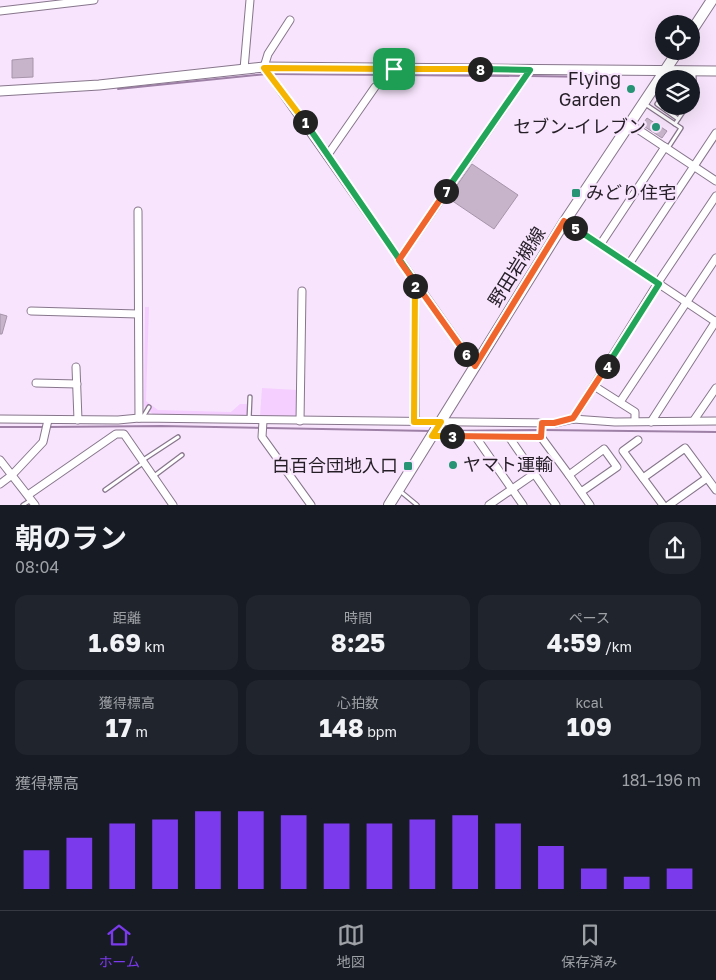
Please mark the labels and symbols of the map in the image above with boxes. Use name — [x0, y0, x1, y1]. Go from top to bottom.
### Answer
pin — [373, 48, 415, 90]
pin: 8 — [468, 56, 492, 82]
place label: Flying Garden — [559, 67, 621, 110]
marker: Flying Garden — [625, 83, 637, 95]
pin: 1 — [292, 110, 318, 134]
place label: セブン-イレブン — [513, 115, 646, 137]
marker: セブン-イレブン — [650, 121, 662, 133]
pin: 7 — [434, 178, 458, 204]
place label: みどり住宅 — [586, 181, 676, 203]
marker: みどり住宅 — [570, 187, 582, 199]
pin: 5 — [562, 216, 588, 240]
street label: 野田岩槻線 — [483, 222, 549, 310]
pin: 2 — [402, 274, 428, 298]
pin: 6 — [454, 342, 478, 366]
pin: 4 — [594, 354, 620, 378]
pin: 3 — [440, 424, 464, 448]
place label: ヤマト運輸 — [463, 453, 553, 475]
place label: 白百合団地入口 — [272, 454, 398, 476]
marker: ヤマト運輸 — [447, 459, 459, 471]
marker: 白百合団地入口 — [402, 460, 414, 472]

